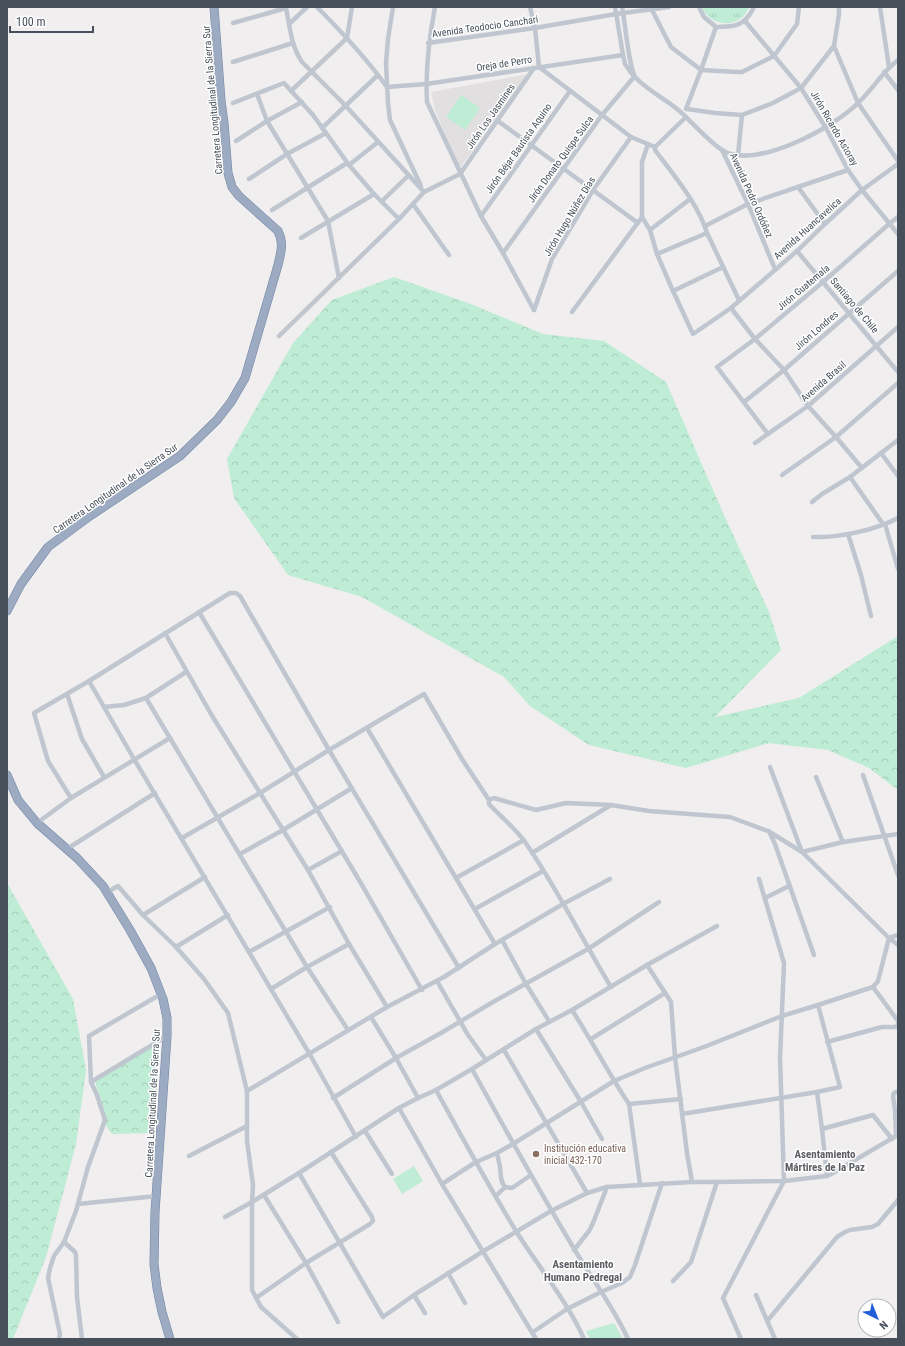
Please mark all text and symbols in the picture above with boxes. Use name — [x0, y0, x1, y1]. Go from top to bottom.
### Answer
scale bar — [10, 8, 93, 34]
street label: Avenida Teodocio Canchari — [431, 14, 539, 39]
text: 100 m — [16, 15, 46, 29]
street label: Carretera Longitudinal de la Sierra Sur — [201, 25, 224, 175]
street label: Oreja de Perro — [476, 54, 533, 73]
street label: Jirón Los Jasmines — [464, 81, 517, 151]
street label: Jirón Ricardo Astoray — [809, 89, 860, 168]
street label: Jirón Béjar Bautista Aquino — [483, 101, 554, 195]
street label: Jirón Donato Quispe Sulca — [525, 114, 596, 205]
street label: Avenida Pedro Ordóñez — [728, 151, 775, 239]
street label: Jirón Hugo Núñez Días — [541, 174, 598, 258]
street label: Avenida Huancavelica — [772, 195, 843, 261]
street label: Jirón Guatemala — [775, 262, 832, 312]
street label: Santiago de Chile — [828, 275, 881, 335]
street label: Jirón Londres — [792, 308, 841, 352]
street label: Avenida Brasil — [799, 359, 848, 404]
street label: Carretera Longitudinal de la Sierra Sur — [51, 441, 180, 536]
street label: Carretera Longitudinal de la Sierra Sur — [143, 1028, 162, 1178]
place label: Institución educativa inicial 432-170 — [544, 1143, 626, 1166]
district label: Asentamiento Mártires de la Paz — [785, 1148, 865, 1174]
marker: Institución educativa inicial 432-170 — [531, 1149, 541, 1159]
district label: Asentamiento Humano Pedregal — [544, 1258, 622, 1284]
north arrow — [857, 1298, 897, 1338]
text: N — [876, 1318, 890, 1332]

